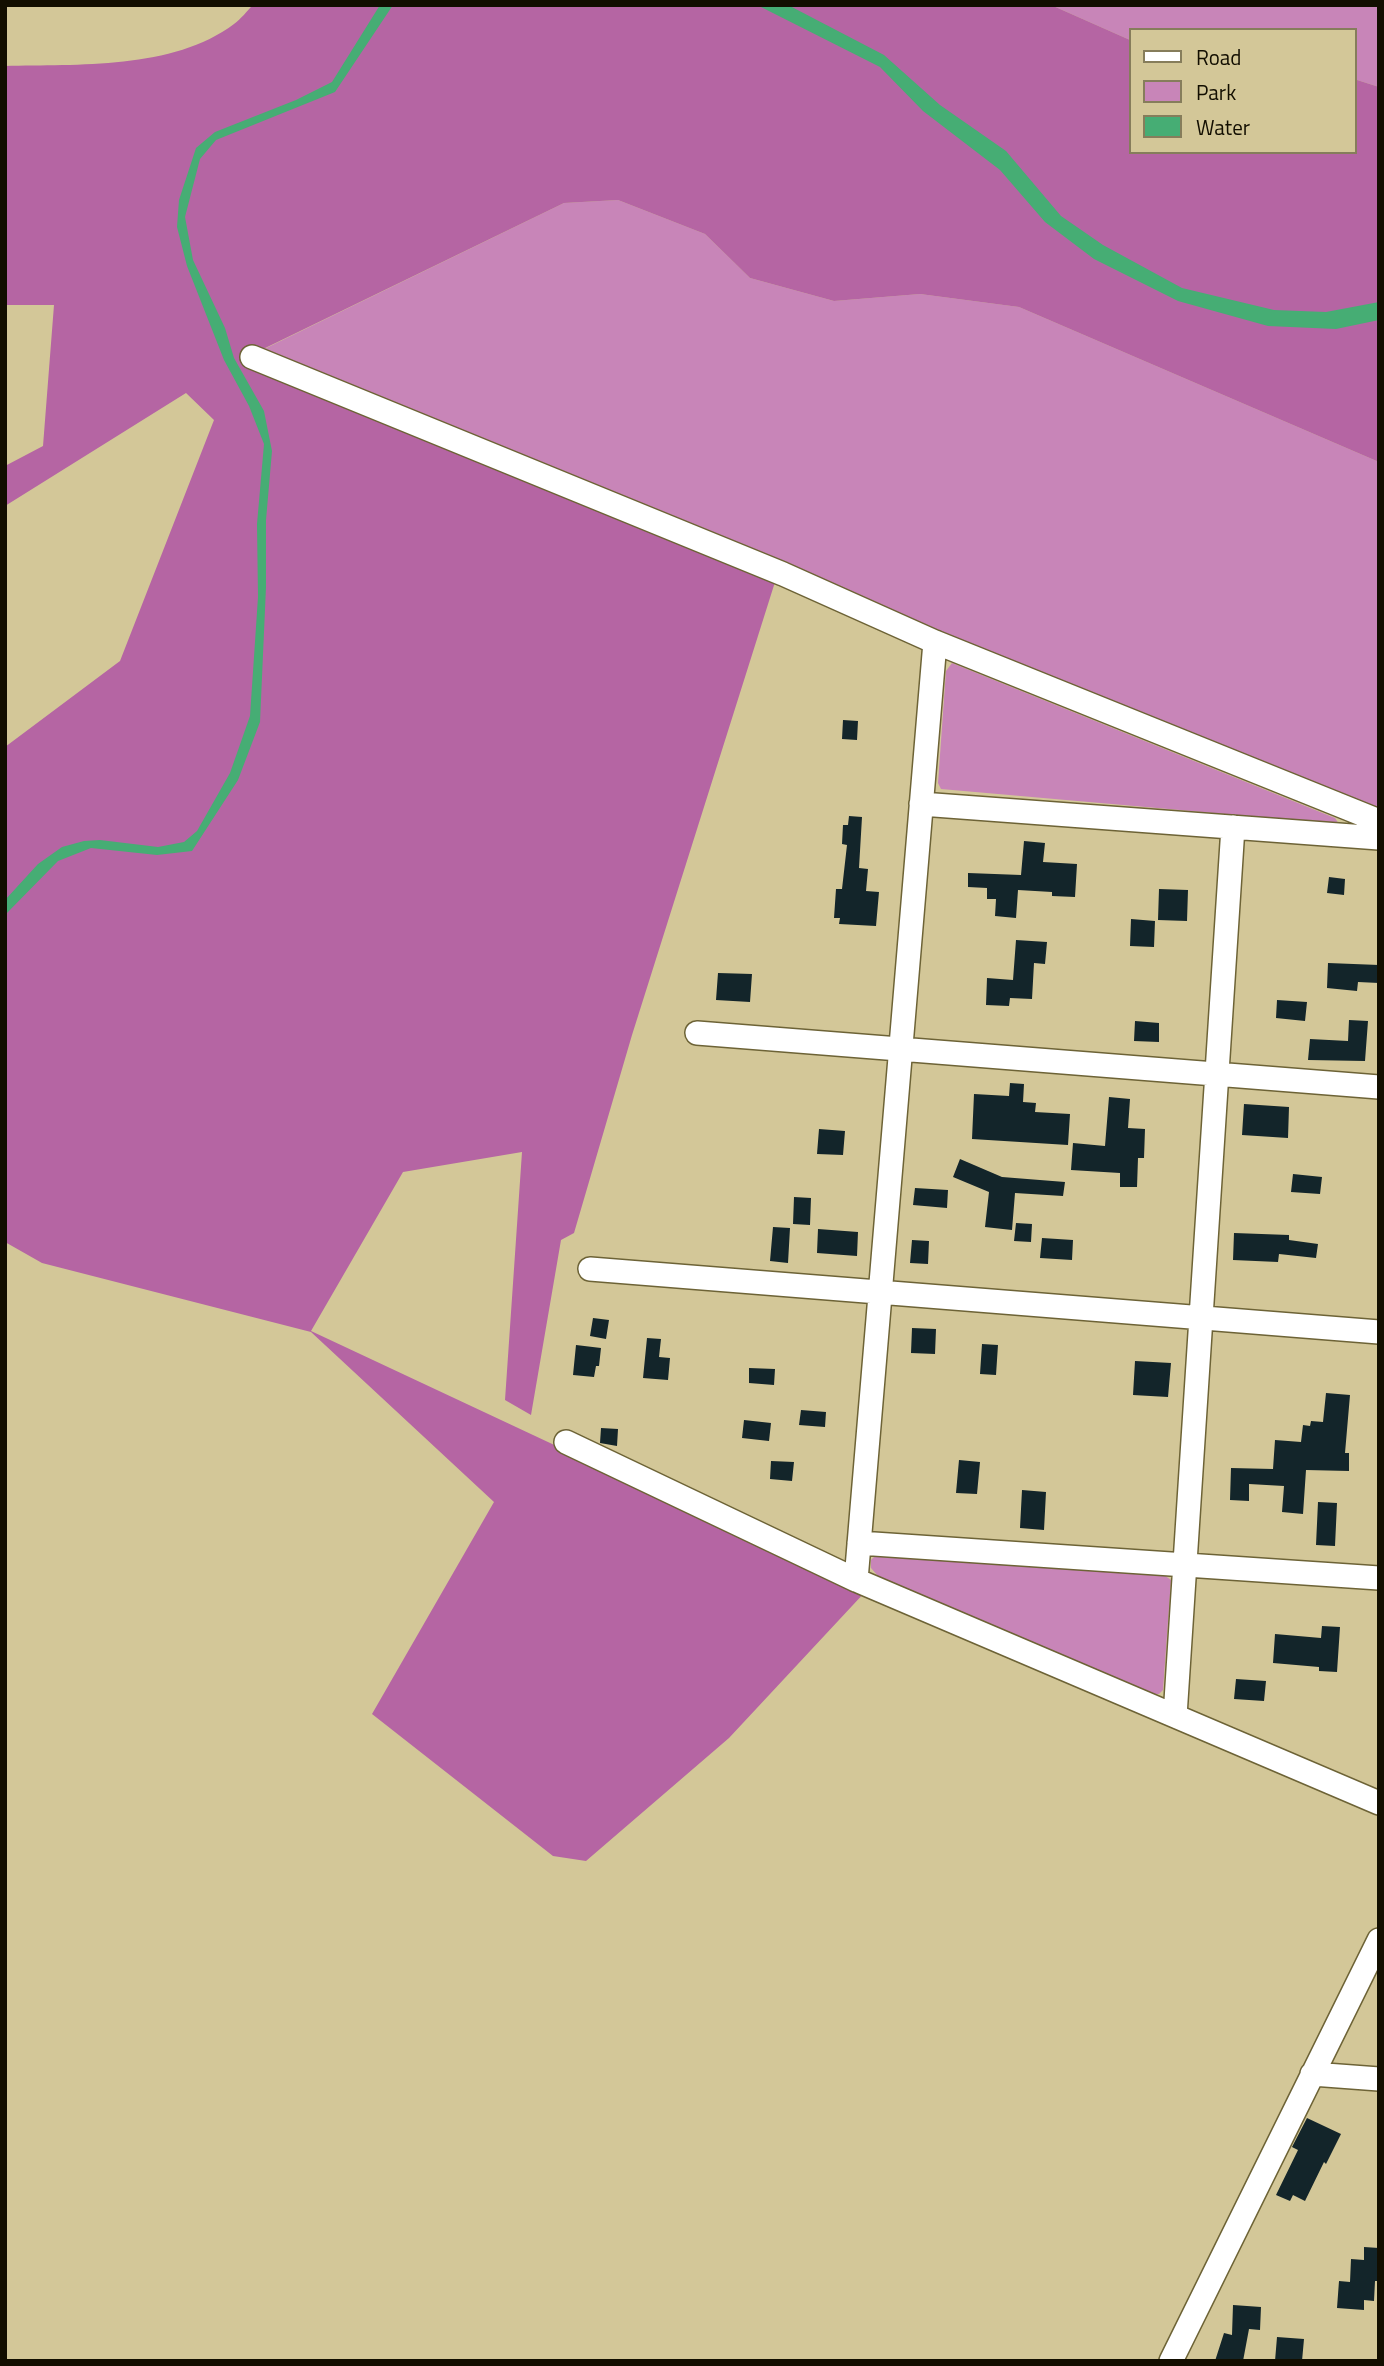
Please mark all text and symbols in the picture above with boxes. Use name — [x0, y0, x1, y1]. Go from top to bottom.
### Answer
legend — [1128, 28, 1356, 154]
text: Road — [1196, 41, 1241, 73]
text: Park — [1196, 76, 1236, 108]
text: Water — [1196, 111, 1250, 143]

